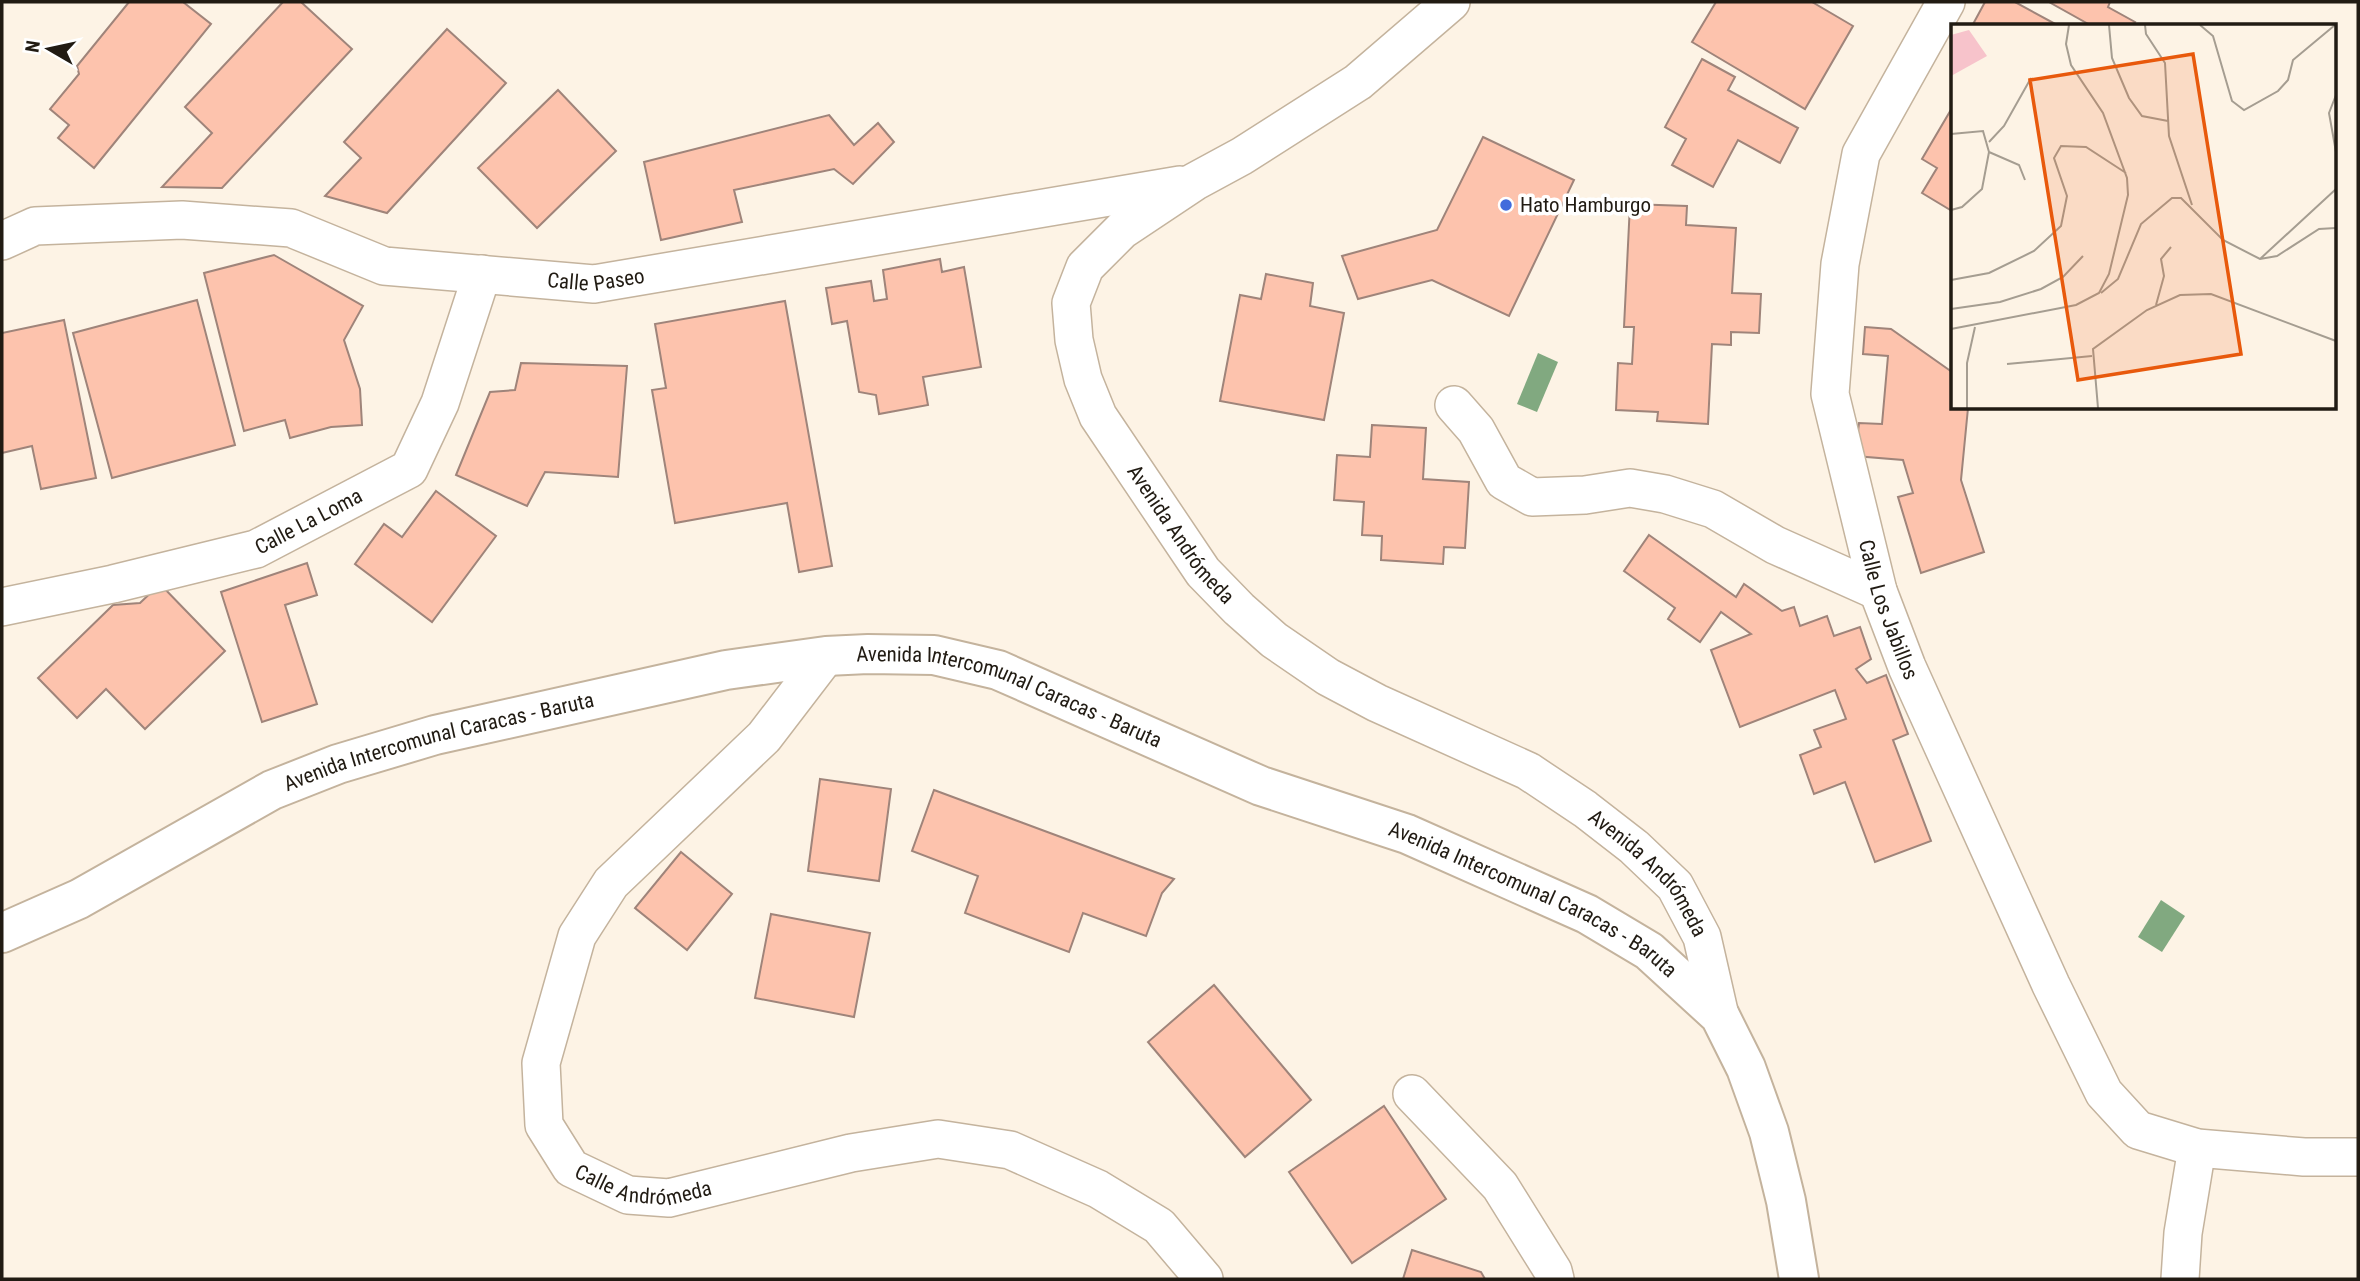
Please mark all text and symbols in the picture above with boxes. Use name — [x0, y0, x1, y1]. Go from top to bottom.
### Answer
north arrow — [14, 14, 84, 84]
inset map — [1951, 24, 2336, 410]
text: N — [20, 39, 45, 54]
place label: Hato Hamburgo — [1520, 193, 1651, 217]
marker: Hato Hamburgo — [1498, 197, 1514, 213]
street label: Calle Paseo — [546, 264, 646, 296]
street label: Avenida Andrómeda — [1122, 460, 1239, 609]
street label: Calle La Loma — [251, 484, 366, 559]
street label: Calle Los Jabillos — [1854, 537, 1923, 683]
street label: Avenida Intercomunal Caracas - Baruta — [856, 642, 1165, 753]
street label: Avenida Intercomunal Caracas - Baruta — [280, 688, 596, 796]
street label: Avenida Andrómeda — [1584, 804, 1712, 941]
street label: Avenida Intercomunal Caracas - Baruta — [1386, 817, 1682, 982]
street label: Calle Andrómeda — [571, 1160, 714, 1210]

